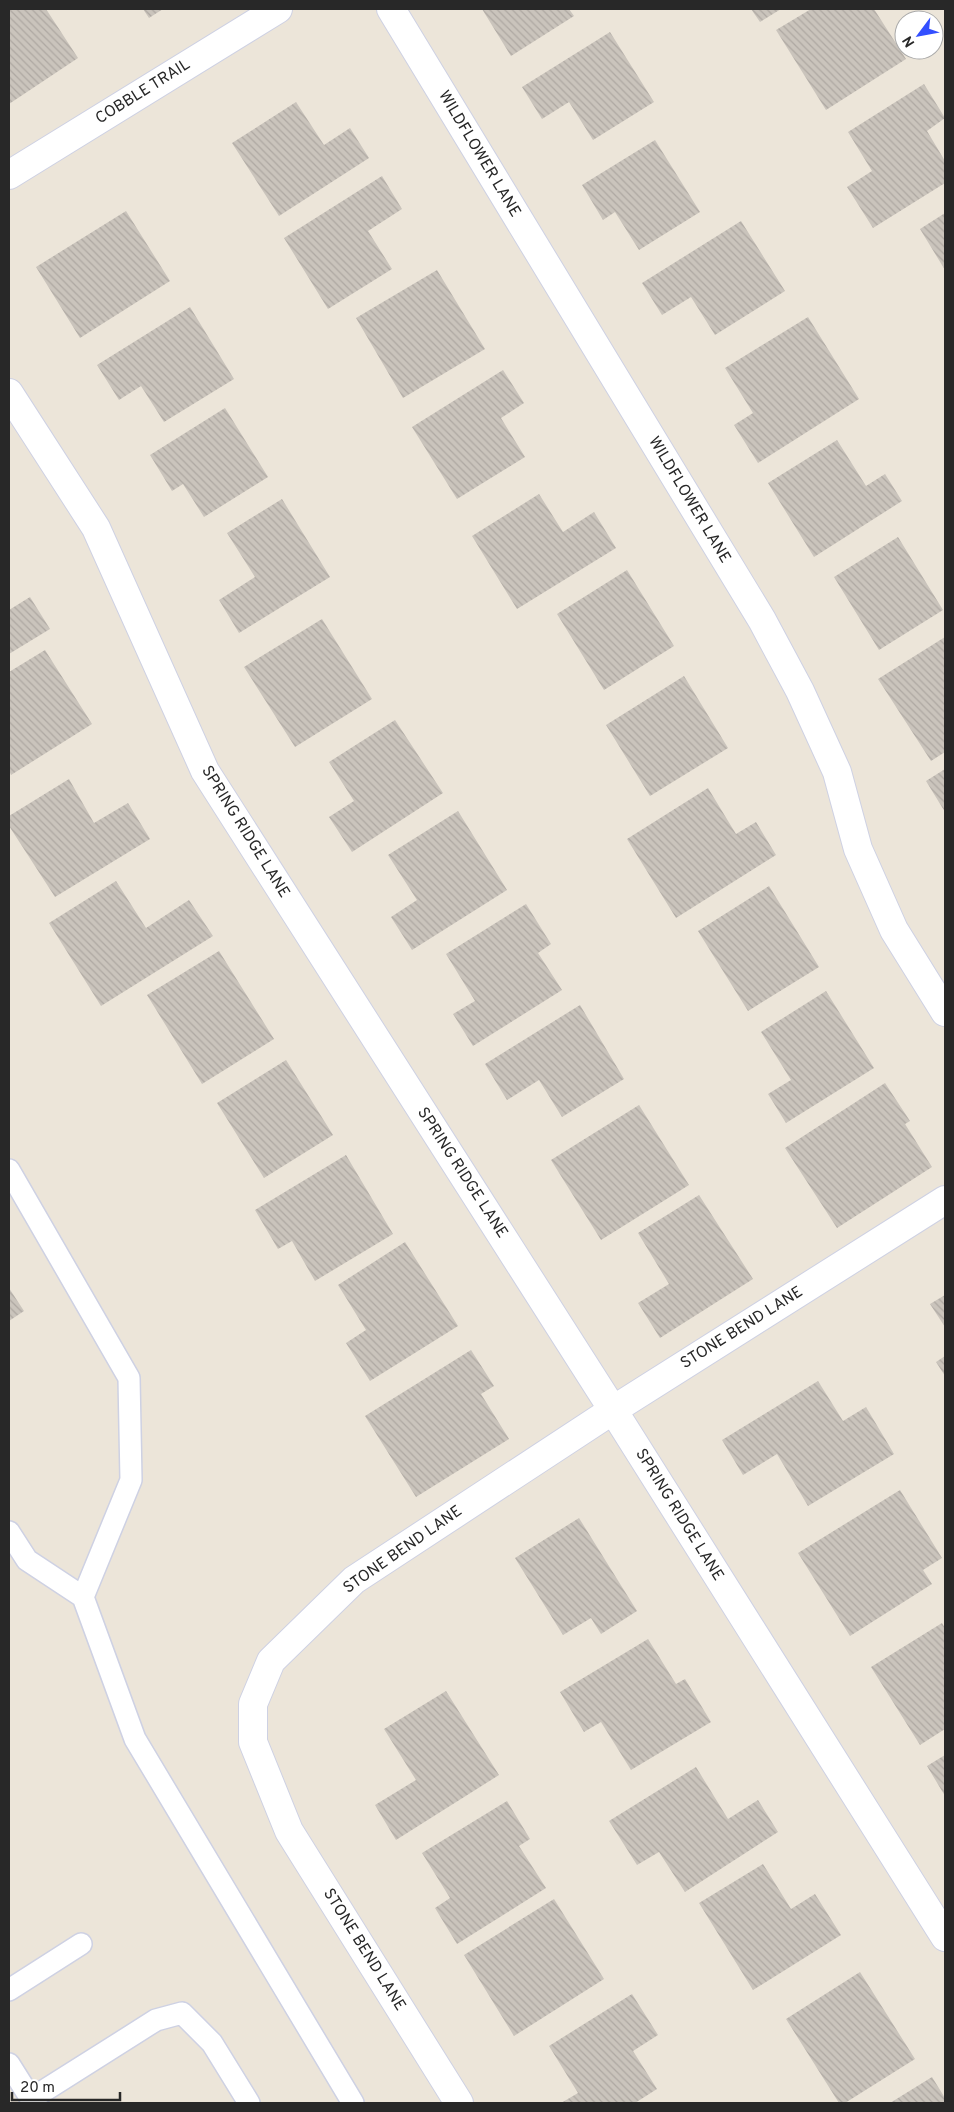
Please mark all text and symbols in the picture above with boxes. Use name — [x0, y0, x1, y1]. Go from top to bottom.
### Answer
north arrow — [894, 10, 944, 60]
text: N — [899, 32, 919, 50]
street label: COBBLE TRAIL — [92, 55, 194, 129]
street label: WILDFLOWER LANE — [433, 87, 525, 221]
street label: WILDFLOWER LANE — [643, 433, 735, 567]
street label: SPRING RIDGE LANE — [196, 762, 294, 902]
street label: SPRING RIDGE LANE — [412, 1104, 512, 1242]
street label: STONE BEND LANE — [677, 1282, 807, 1374]
street label: SPRING RIDGE LANE — [630, 1445, 728, 1585]
street label: STONE BEND LANE — [340, 1501, 466, 1599]
street label: STONE BEND LANE — [318, 1885, 410, 2015]
scale bar — [12, 2070, 120, 2102]
text: 20 m — [20, 2079, 55, 2098]

